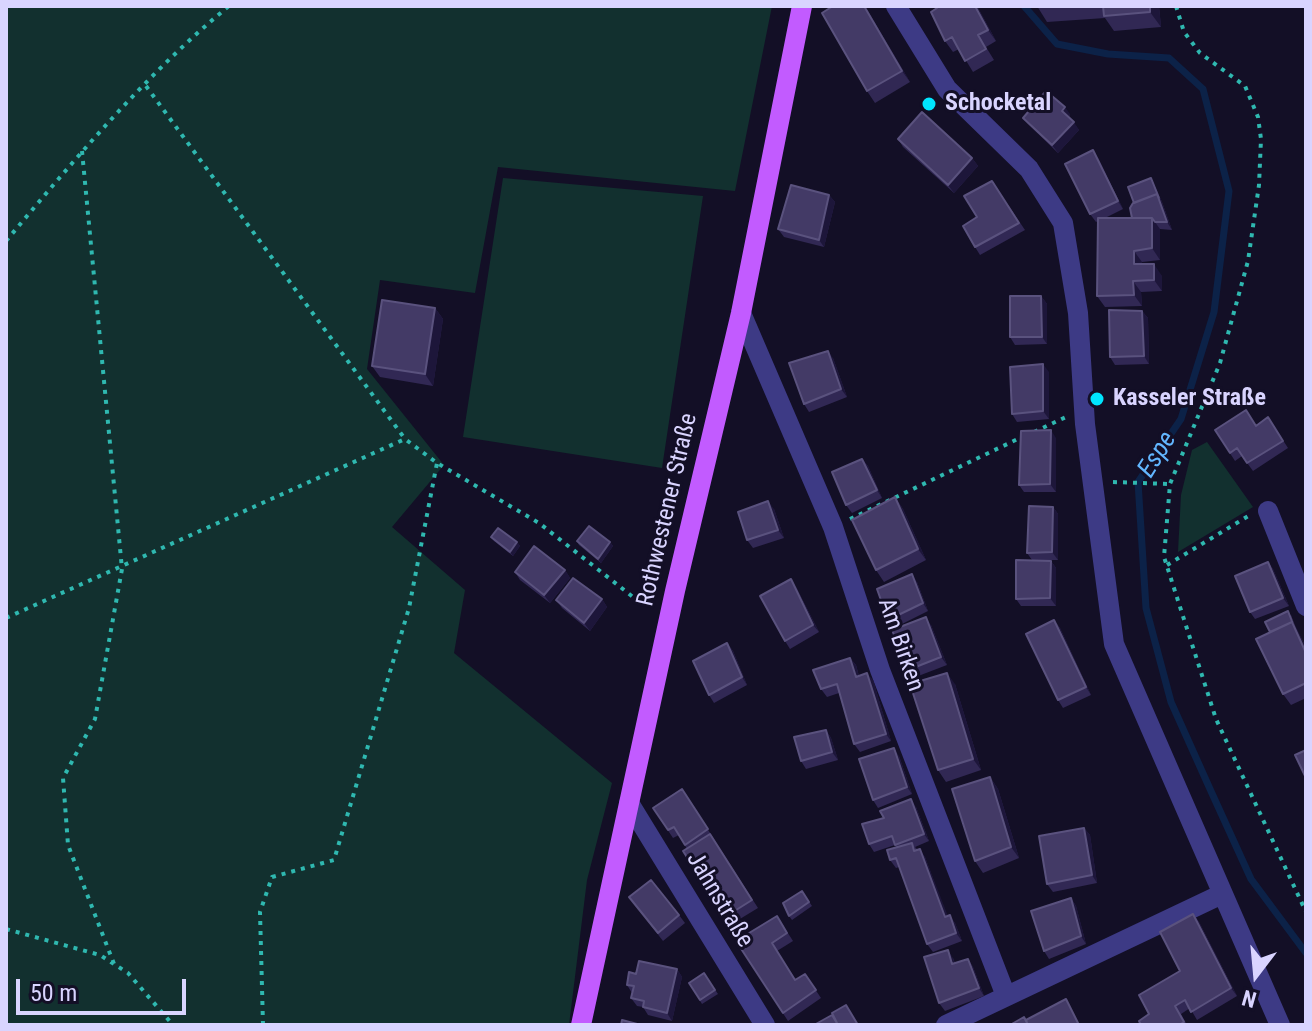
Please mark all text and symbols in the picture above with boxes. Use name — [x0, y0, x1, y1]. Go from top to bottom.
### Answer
place label: Schocketal — [945, 90, 1051, 118]
marker: Schocketal — [920, 95, 938, 113]
place label: Kasseler Straße — [1113, 385, 1266, 413]
marker: Kasseler Straße — [1088, 390, 1106, 408]
street label: Rothwestener Straße — [632, 411, 704, 609]
water label: Espe — [1132, 426, 1184, 484]
street label: Am Birken — [871, 595, 929, 695]
street label: Jahnstraße — [679, 847, 759, 953]
north arrow — [1216, 935, 1296, 1015]
scale bar — [20, 963, 190, 1013]
text: 50 m — [30, 979, 77, 1007]
text: N — [1239, 985, 1259, 1012]

